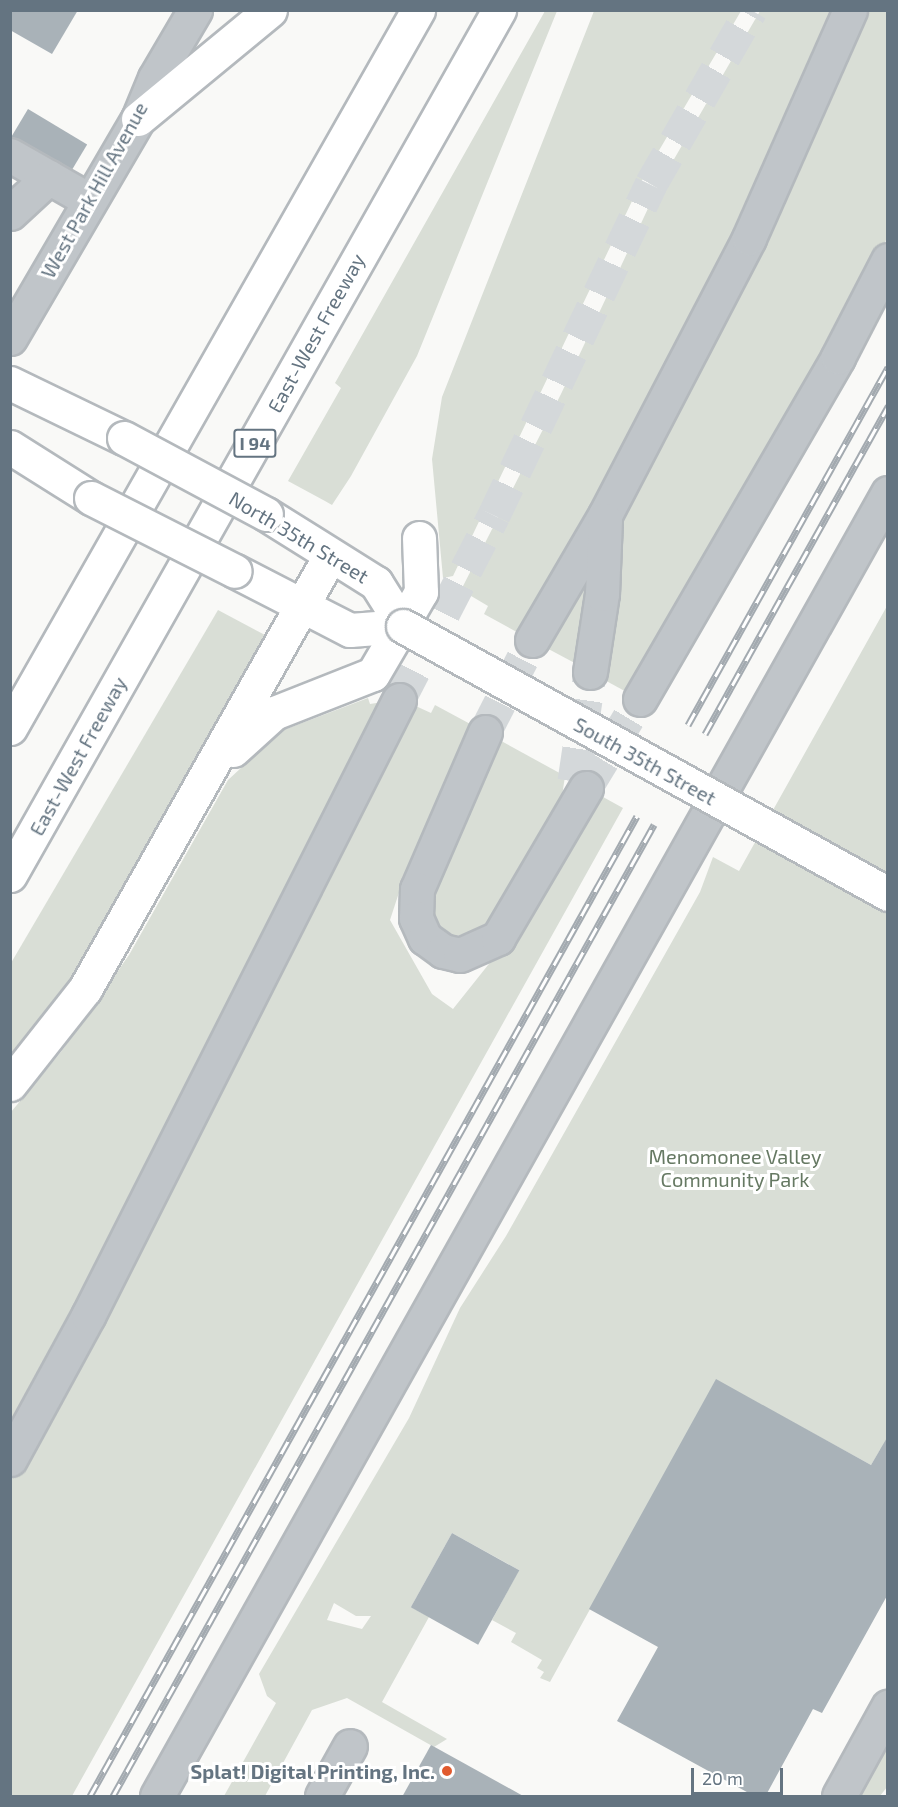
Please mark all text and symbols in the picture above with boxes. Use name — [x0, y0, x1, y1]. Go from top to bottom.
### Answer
street label: West Park Hill Avenue — [35, 97, 153, 283]
street label: East-West Freeway — [262, 249, 370, 417]
road number: I 94 — [232, 428, 278, 458]
street label: North 35th Street — [225, 486, 373, 588]
street label: East-West Freeway — [24, 672, 132, 840]
street label: South 35th Street — [570, 712, 720, 810]
park label: Menomonee Valley Community Park — [648, 1145, 822, 1192]
scale bar — [694, 1756, 786, 1794]
place label: Splat! Digital Printing, Inc. — [190, 1759, 435, 1783]
marker: Splat! Digital Printing, Inc. — [440, 1764, 454, 1778]
text: 20 m — [702, 1767, 743, 1789]

